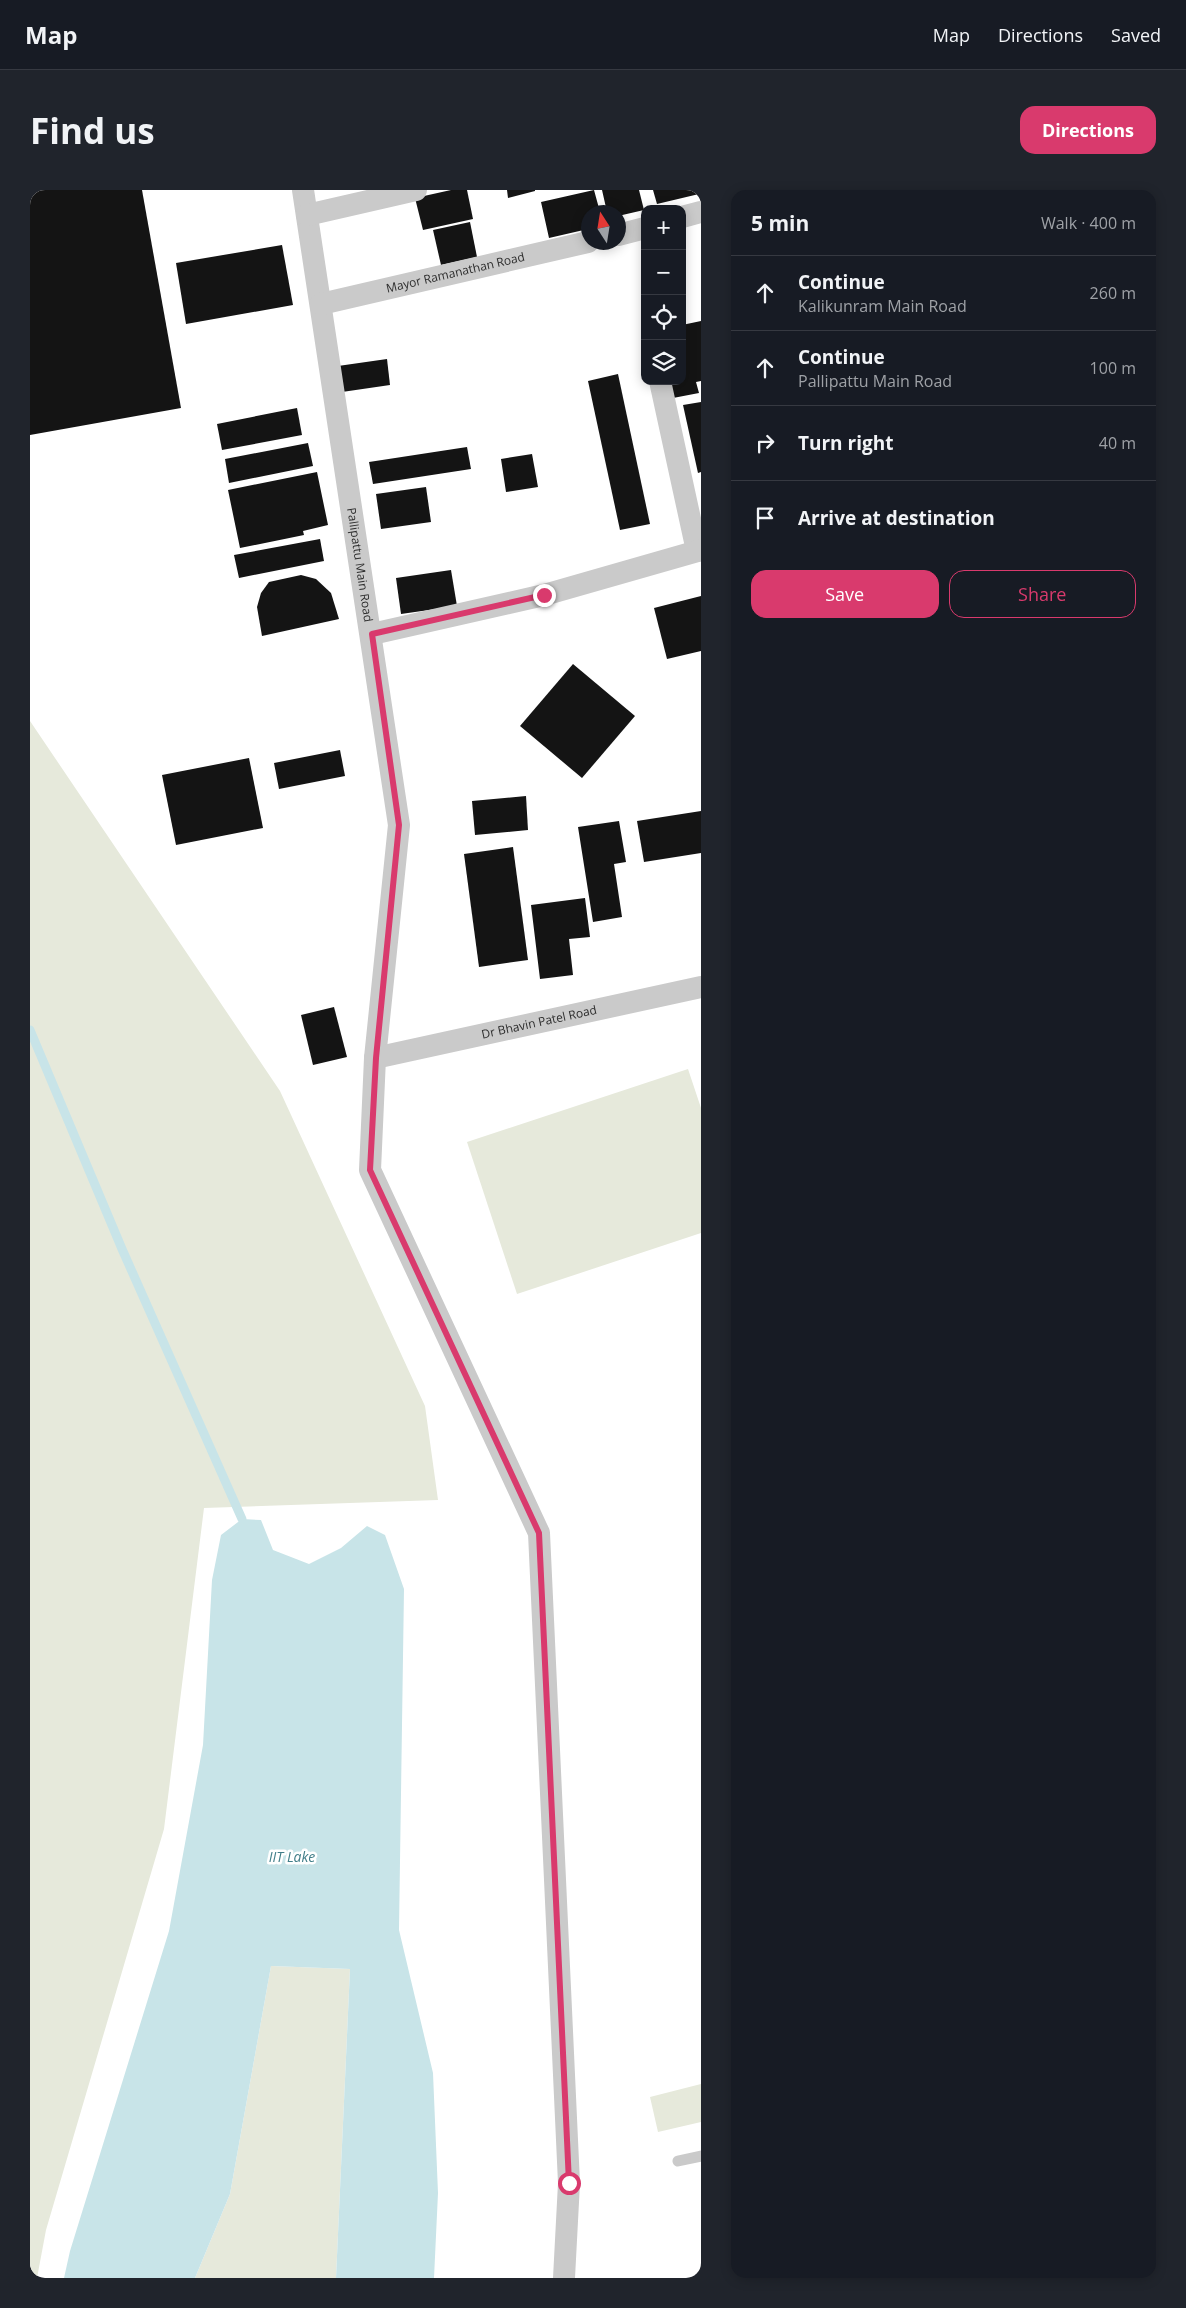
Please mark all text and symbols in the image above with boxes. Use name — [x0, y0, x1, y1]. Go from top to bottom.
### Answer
text: Map — [25, 18, 77, 51]
text: Map — [933, 23, 970, 47]
text: Directions — [998, 23, 1083, 47]
text: Saved — [1111, 23, 1161, 47]
button: Directions — [1020, 106, 1156, 154]
text: Find us — [30, 107, 155, 154]
north arrow — [581, 205, 626, 250]
map controls — [641, 205, 686, 385]
button: + — [641, 205, 686, 250]
text: 5 min — [751, 209, 809, 237]
text: Walk · 400 m — [1041, 212, 1136, 234]
street label: Mayor Ramanathan Road — [384, 248, 526, 297]
button: − — [641, 250, 686, 295]
text: Continue — [798, 269, 885, 295]
icon: ahead — [751, 279, 779, 307]
text: 260 m — [1090, 282, 1136, 304]
button: locate — [641, 295, 686, 340]
text: Kalikunram Main Road — [798, 295, 967, 317]
button: layers — [641, 340, 686, 385]
text: Continue — [798, 344, 885, 370]
icon: ahead — [751, 354, 779, 382]
text: 100 m — [1090, 357, 1136, 379]
text: Pallipattu Main Road — [798, 370, 952, 392]
icon: right — [751, 429, 779, 457]
text: Turn right — [798, 430, 893, 456]
text: 40 m — [1099, 432, 1136, 454]
icon: arrive — [751, 504, 779, 532]
text: Arrive at destination — [798, 505, 995, 531]
street label: Pallipattu Main Road — [343, 506, 377, 623]
button: Save — [751, 570, 939, 618]
button: Share — [949, 570, 1136, 618]
route end — [533, 584, 556, 607]
street label: Dr Bhavin Patel Road — [480, 1001, 598, 1043]
water label: IIT Lake — [269, 1847, 315, 1866]
route start — [558, 2172, 581, 2195]

